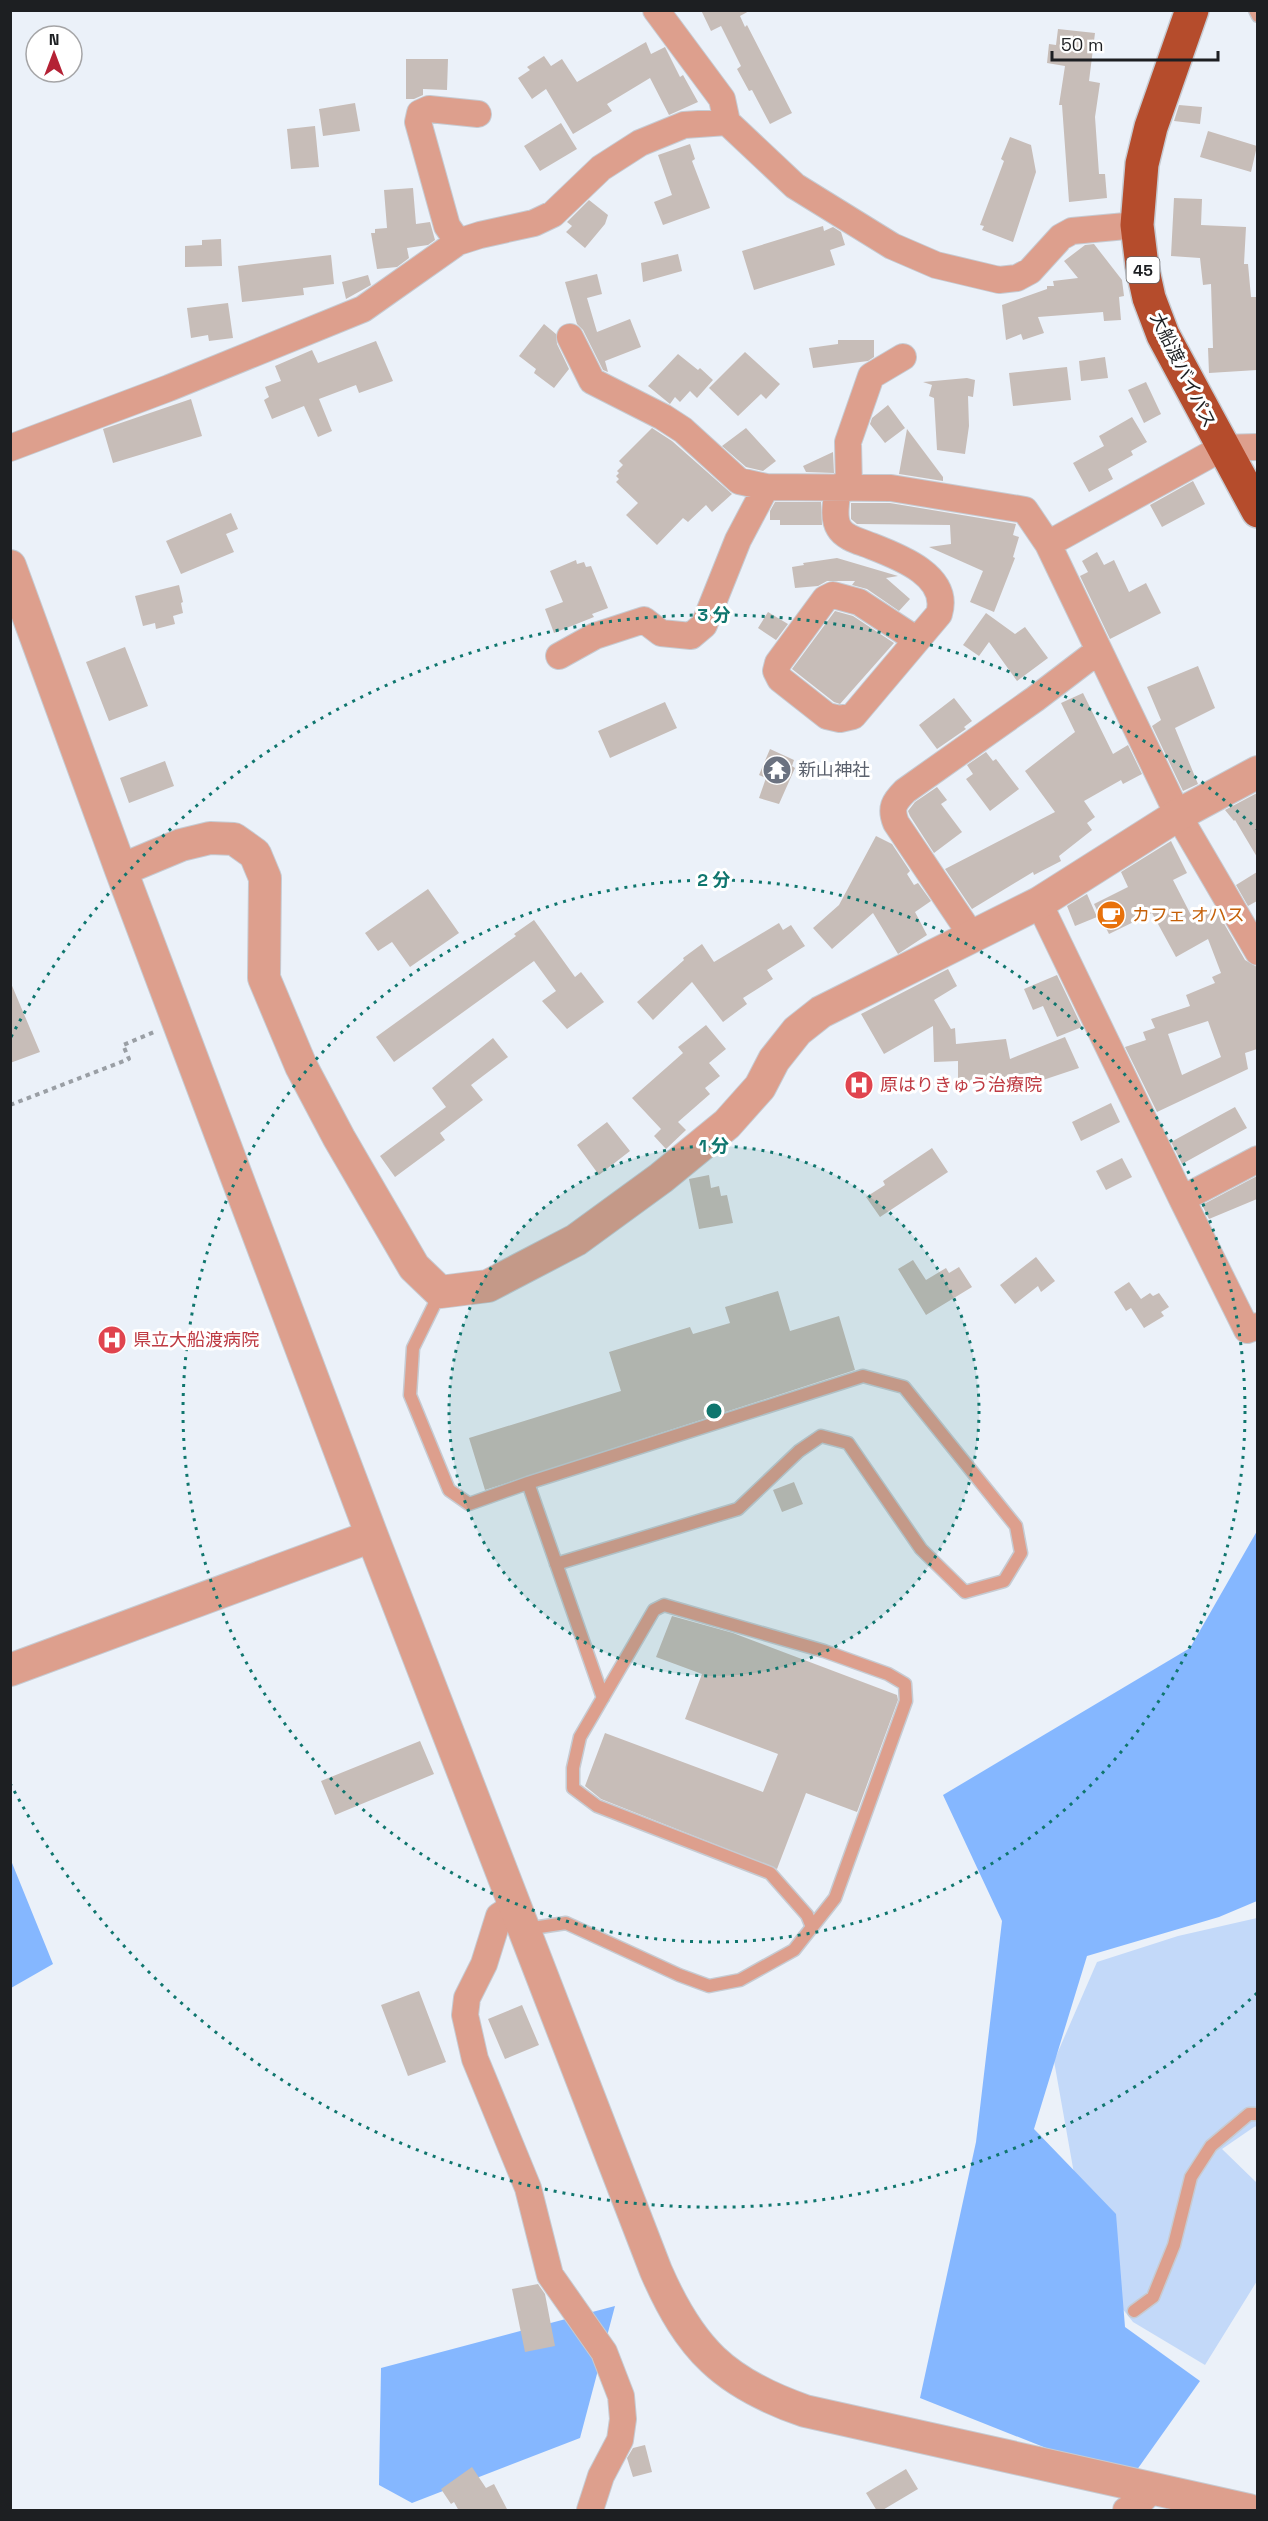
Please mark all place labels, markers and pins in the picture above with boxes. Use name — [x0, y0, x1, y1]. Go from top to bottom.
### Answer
temple icon: 新山神社 — [761, 754, 793, 786]
place label: 新山神社 — [798, 758, 870, 781]
cafe icon: カフェ オハス — [1095, 899, 1127, 931]
place label: カフェ オハス — [1132, 903, 1245, 926]
hospital icon: 原はりきゅう治療院 — [843, 1069, 875, 1101]
place label: 原はりきゅう治療院 — [880, 1073, 1042, 1096]
hospital icon: 県立大船渡病院 — [96, 1324, 128, 1356]
place label: 県立大船渡病院 — [133, 1328, 259, 1351]
centre of rings — [704, 1401, 724, 1421]

